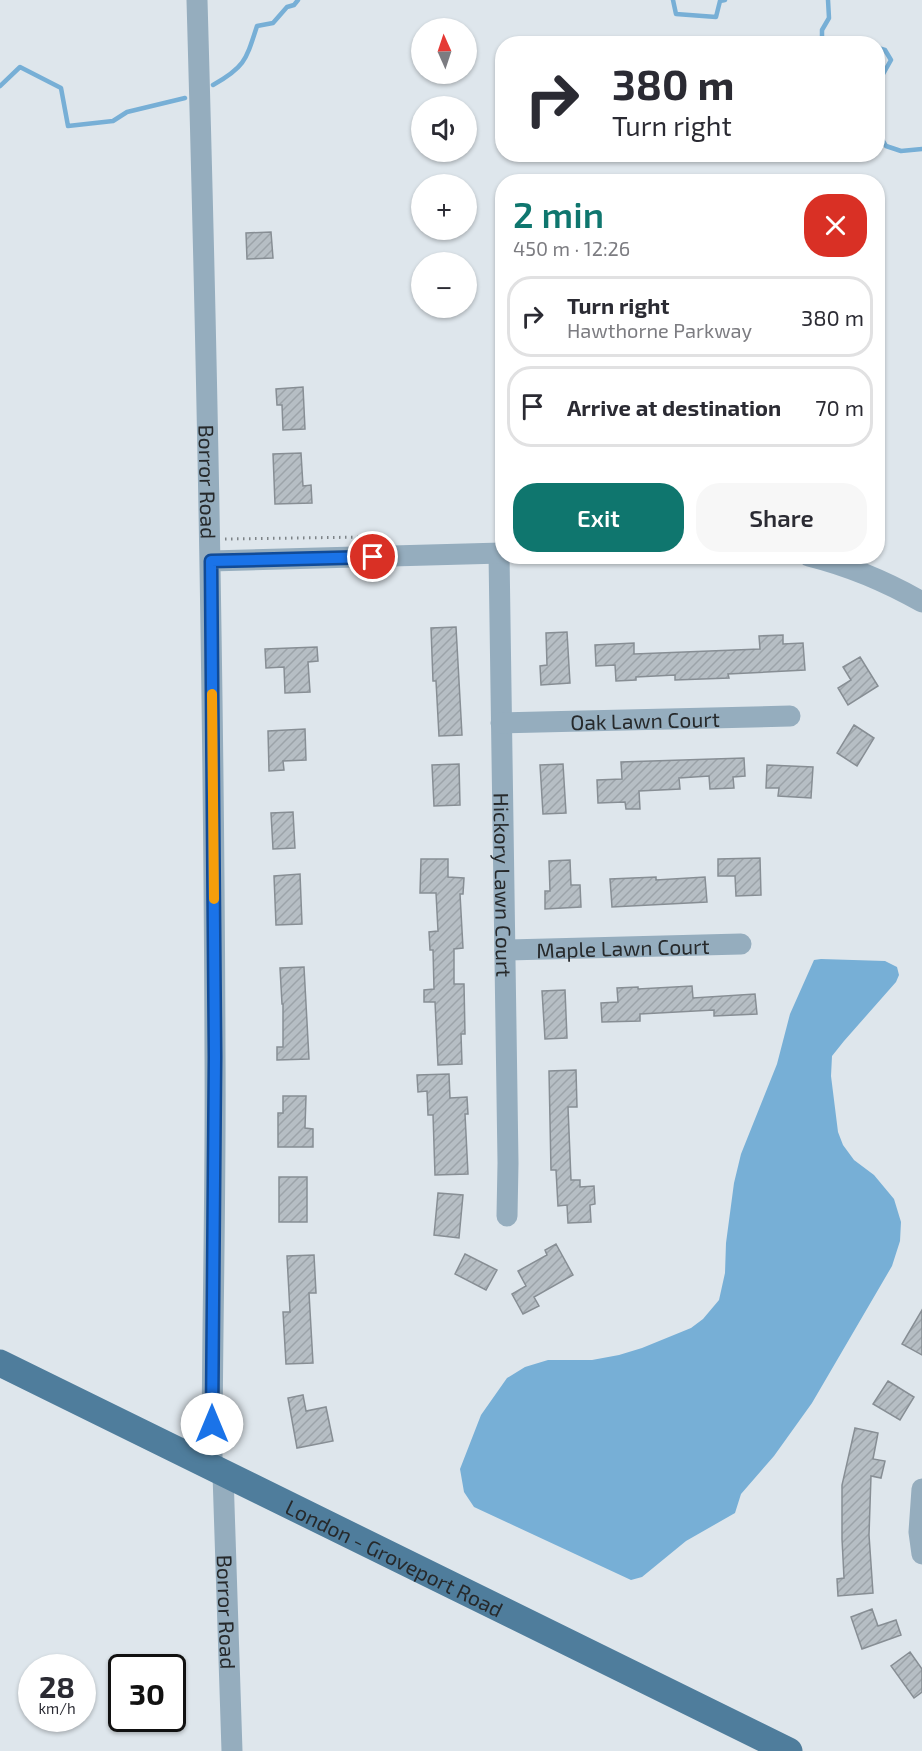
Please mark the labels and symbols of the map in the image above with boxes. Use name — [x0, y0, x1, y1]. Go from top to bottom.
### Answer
north arrow — [411, 18, 477, 84]
street label: Borror Road — [195, 424, 222, 539]
pin — [347, 531, 398, 582]
street label: Oak Lawn Court — [570, 705, 720, 734]
street label: Hickory Lawn Court — [490, 793, 518, 977]
street label: Maple Lawn Court — [536, 932, 710, 962]
position arrow — [180, 1392, 244, 1456]
street label: London - Groveport Road — [282, 1493, 508, 1621]
street label: Borror Road — [213, 1554, 242, 1670]
speed limit sign: 30 — [108, 1654, 186, 1732]

